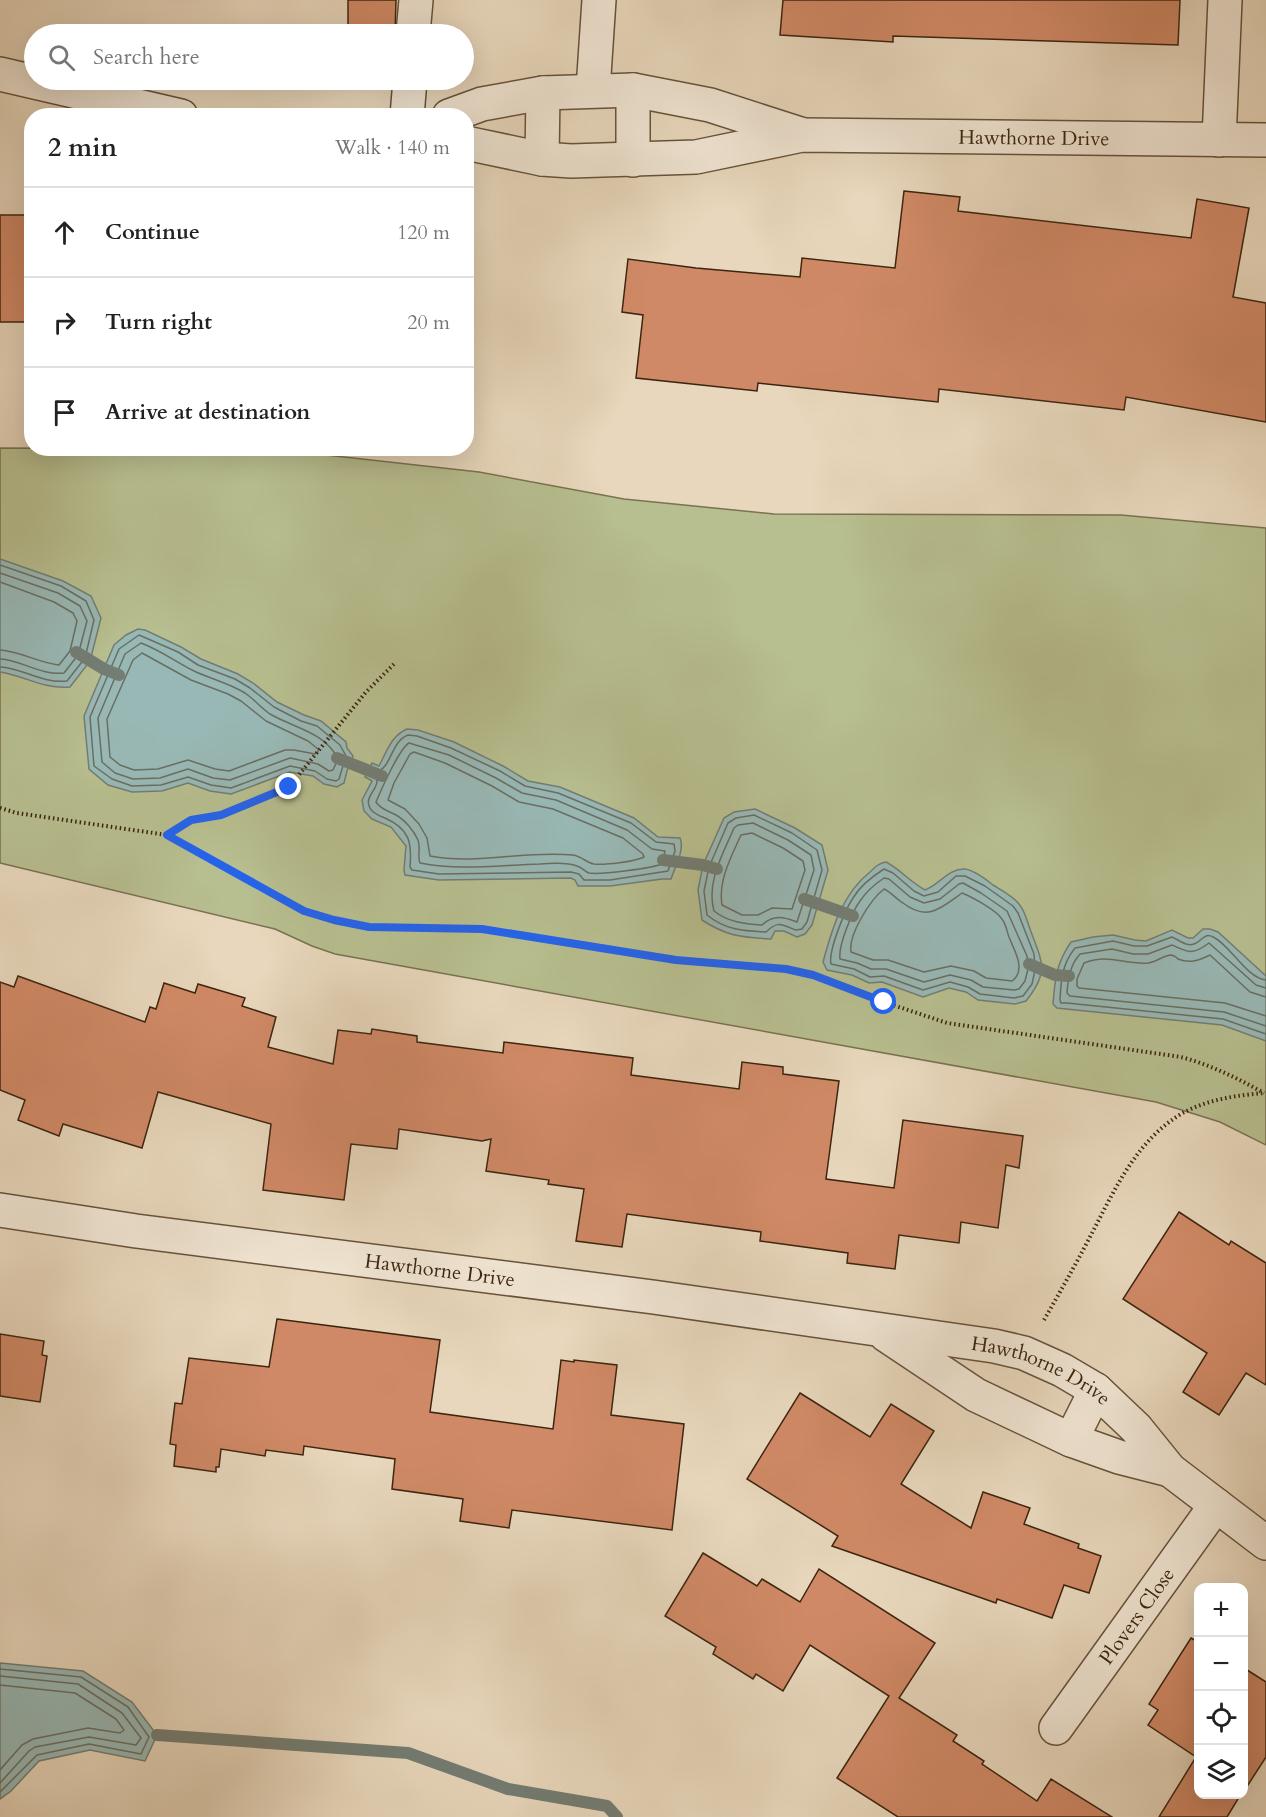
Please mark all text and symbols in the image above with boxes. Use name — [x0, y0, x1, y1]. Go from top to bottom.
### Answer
search box — [24, 24, 474, 90]
icon: search — [45, 41, 78, 74]
text: Search here — [93, 42, 200, 72]
street label: Hawthorne Drive — [958, 123, 1110, 152]
text: 2 min — [48, 130, 117, 165]
text: Walk · 140 m — [335, 134, 450, 161]
icon: ahead — [48, 216, 81, 249]
text: Continue — [105, 217, 200, 247]
text: 120 m — [397, 219, 450, 246]
icon: right — [48, 306, 81, 339]
text: Turn right — [105, 307, 212, 337]
text: 20 m — [407, 309, 450, 336]
icon: arrive — [48, 396, 81, 429]
text: Arrive at destination — [105, 397, 310, 427]
route end — [275, 773, 301, 799]
route start — [870, 988, 896, 1014]
street label: Hawthorne Drive — [363, 1247, 517, 1293]
street label: Hawthorne Drive — [969, 1329, 1117, 1411]
street label: Plovers Close — [1092, 1562, 1180, 1670]
map controls — [1194, 1583, 1248, 1799]
button: + — [1194, 1583, 1248, 1637]
button: − — [1194, 1637, 1248, 1691]
button: locate — [1194, 1691, 1248, 1745]
button: layers — [1194, 1745, 1248, 1799]

